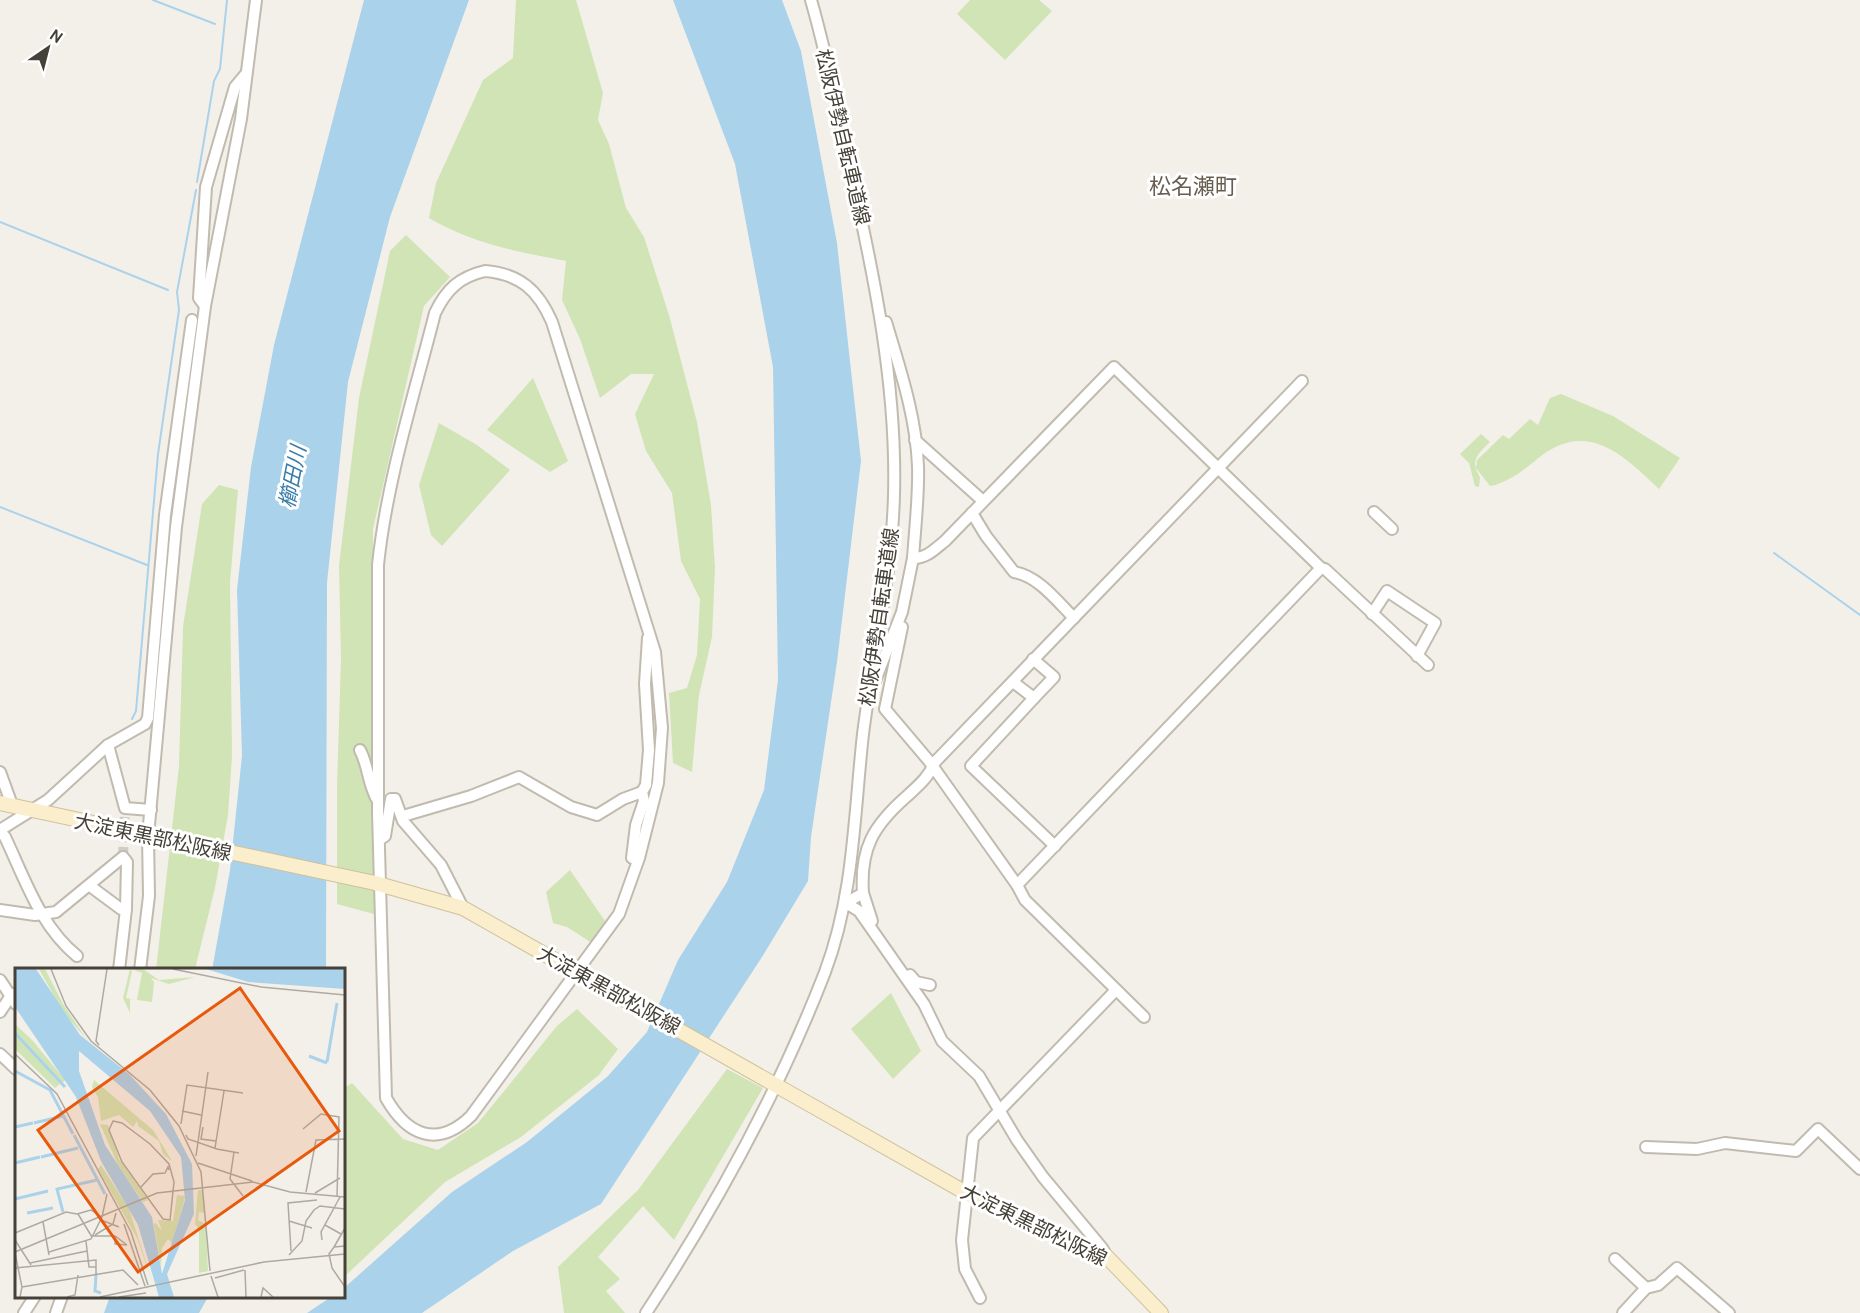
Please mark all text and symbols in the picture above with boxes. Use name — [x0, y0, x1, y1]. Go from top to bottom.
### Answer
north arrow — [18, 18, 78, 78]
text: N — [46, 25, 66, 47]
street label: 松阪伊勢自転車道線 — [811, 47, 875, 227]
district label: 松名瀬町 — [1149, 173, 1237, 200]
water label: 櫛田川 — [274, 442, 311, 510]
street label: 松阪伊勢自転車道線 — [855, 526, 903, 708]
street label: 大淀東黒部松阪線 — [72, 809, 234, 865]
street label: 大淀東黒部松阪線 — [533, 941, 685, 1039]
inset map — [15, 968, 345, 1298]
street label: 大淀東黒部松阪線 — [957, 1179, 1111, 1271]

